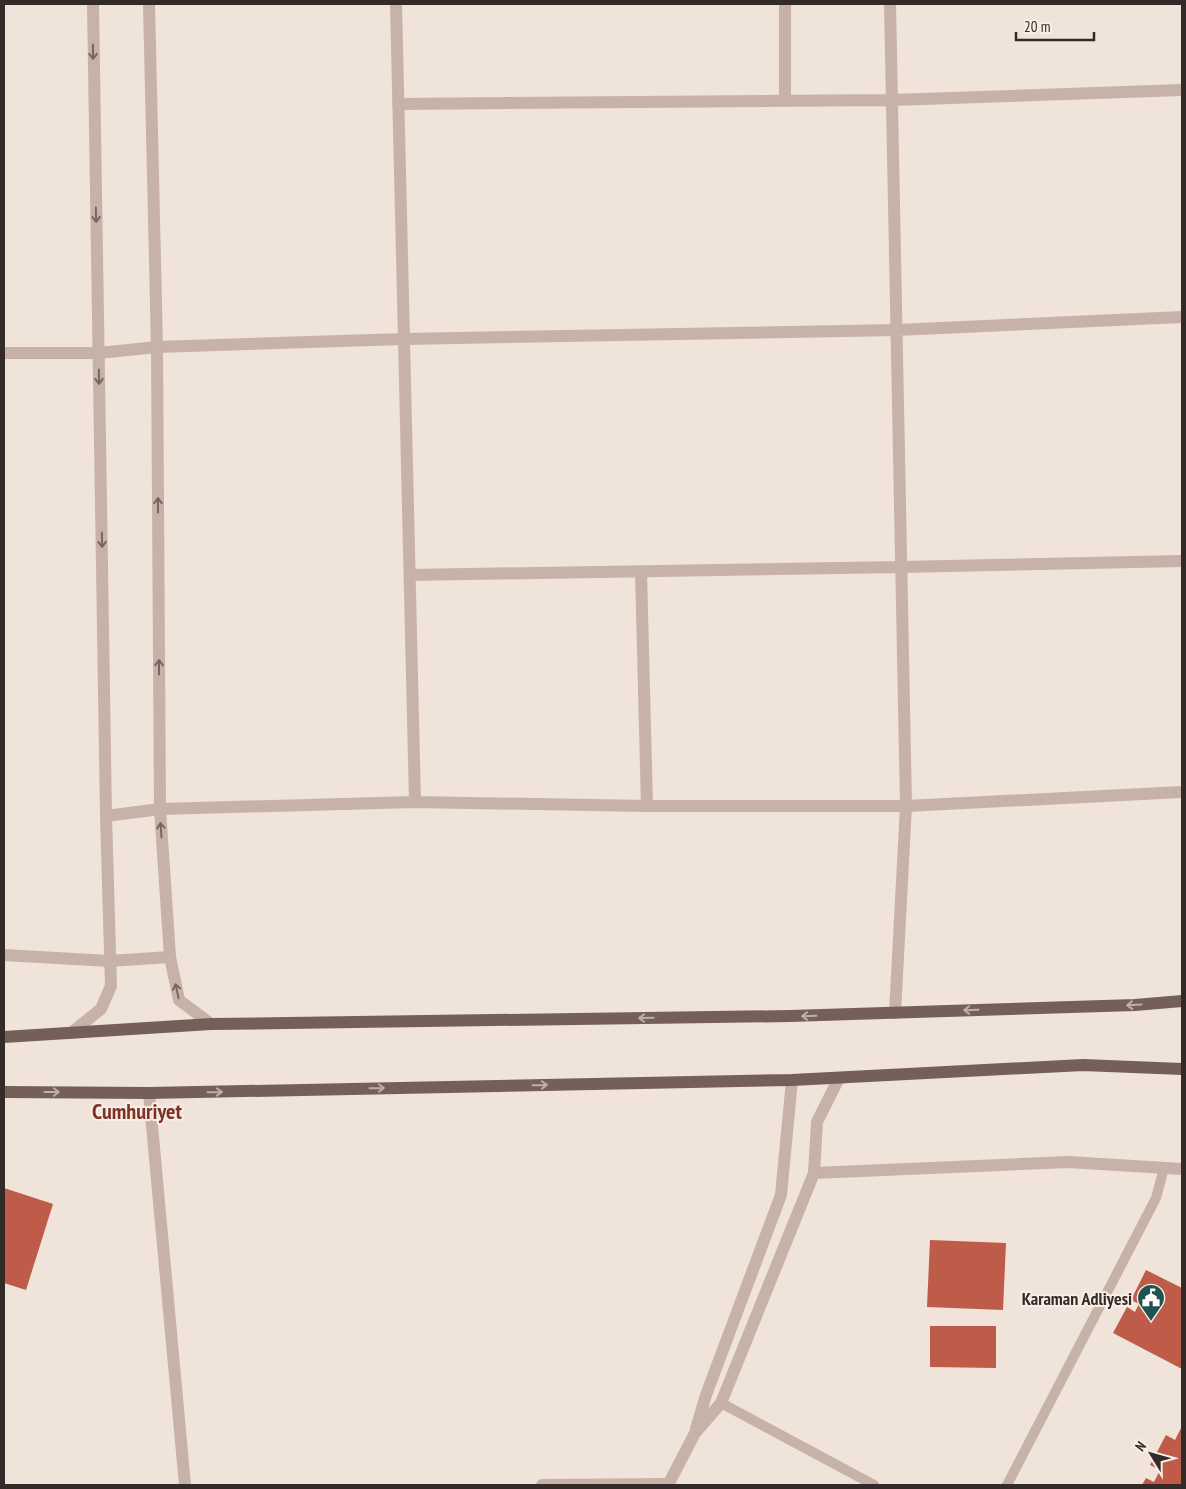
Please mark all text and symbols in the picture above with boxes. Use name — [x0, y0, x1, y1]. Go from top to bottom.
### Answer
scale bar — [1016, 10, 1094, 42]
text: 20 m — [1024, 17, 1050, 36]
one-way arrow — [89, 44, 98, 60]
one-way arrow — [92, 207, 101, 223]
one-way arrow — [94, 369, 104, 385]
one-way arrow — [153, 497, 163, 514]
one-way arrow — [97, 532, 107, 548]
one-way arrow — [154, 660, 164, 676]
one-way arrow — [156, 822, 166, 838]
one-way arrow — [172, 984, 181, 1000]
one-way arrow — [1126, 1000, 1142, 1009]
one-way arrow — [964, 1006, 980, 1015]
one-way arrow — [801, 1011, 817, 1020]
one-way arrow — [639, 1013, 655, 1023]
one-way arrow — [532, 1080, 548, 1090]
one-way arrow — [369, 1084, 385, 1093]
one-way arrow — [206, 1087, 223, 1097]
one-way arrow — [44, 1088, 60, 1097]
district label: Cumhuriyet — [92, 1097, 183, 1125]
public building icon: Karaman Adliyesi — [1136, 1283, 1166, 1322]
place label: Karaman Adliyesi — [1022, 1287, 1132, 1310]
north arrow — [1126, 1429, 1176, 1479]
text: N — [1131, 1438, 1150, 1455]

